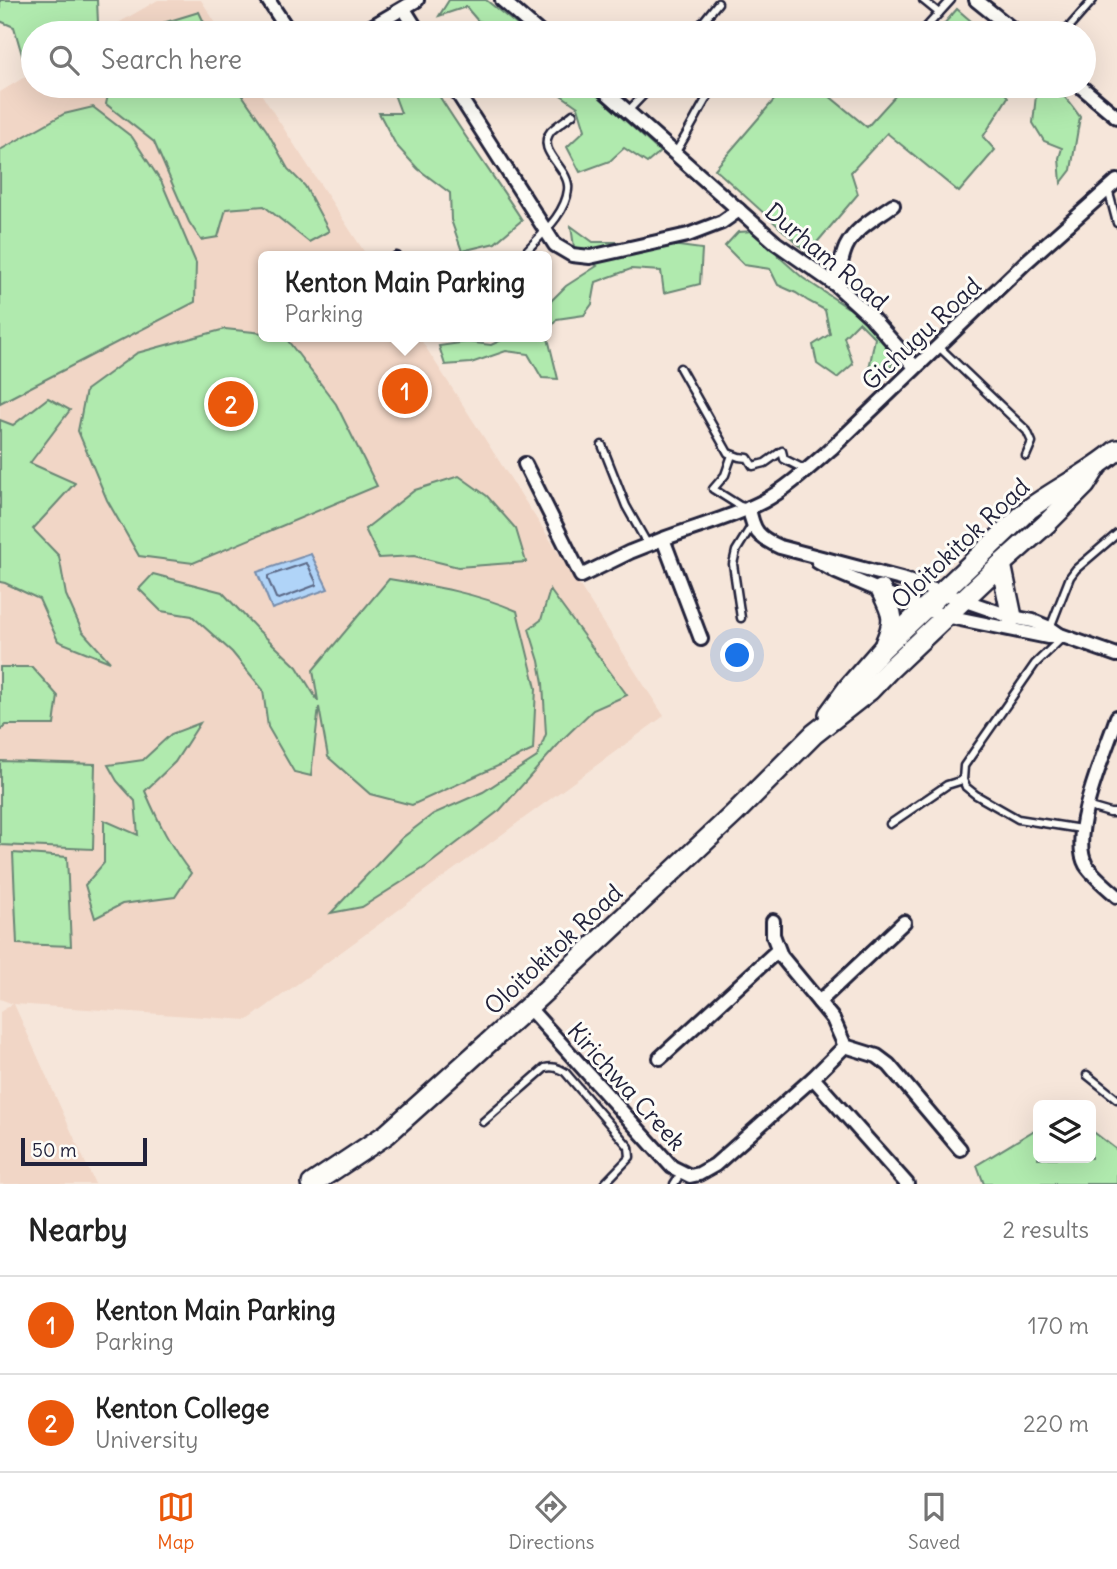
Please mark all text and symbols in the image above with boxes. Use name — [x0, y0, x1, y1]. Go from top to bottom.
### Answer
search box — [21, 21, 1096, 98]
icon: search — [45, 41, 83, 79]
text: Search here — [101, 43, 242, 76]
street label: Durham Road — [759, 196, 895, 316]
popup — [258, 251, 552, 342]
text: Kenton Main Parking — [285, 266, 525, 299]
street label: Gichugu Road — [855, 270, 987, 396]
text: Parking — [285, 299, 363, 328]
pin: 1 — [382, 365, 428, 417]
pin: 2 — [208, 378, 254, 430]
street label: Oloitokitok Road — [885, 471, 1035, 615]
your location — [720, 638, 754, 672]
street label: Oloitokitok Road — [478, 877, 628, 1021]
street label: Kirichwa Creek — [562, 1016, 692, 1156]
map controls — [1033, 1100, 1096, 1163]
button: layers — [1033, 1100, 1096, 1163]
scale bar — [21, 1135, 147, 1167]
text: 50 m — [32, 1138, 77, 1162]
text: Nearby — [28, 1211, 128, 1249]
text: 2 results — [1003, 1215, 1089, 1244]
text: Kenton Main Parking — [95, 1294, 336, 1327]
text: 1 — [46, 1311, 56, 1340]
text: 170 m — [1028, 1311, 1089, 1340]
text: Parking — [95, 1327, 174, 1356]
text: Kenton College — [95, 1392, 270, 1425]
text: 2 — [45, 1409, 57, 1438]
text: 220 m — [1023, 1409, 1089, 1438]
text: University — [95, 1425, 198, 1454]
tab: Map — [157, 1488, 195, 1554]
tab: Directions — [509, 1488, 594, 1554]
tab: Saved — [908, 1488, 960, 1554]

